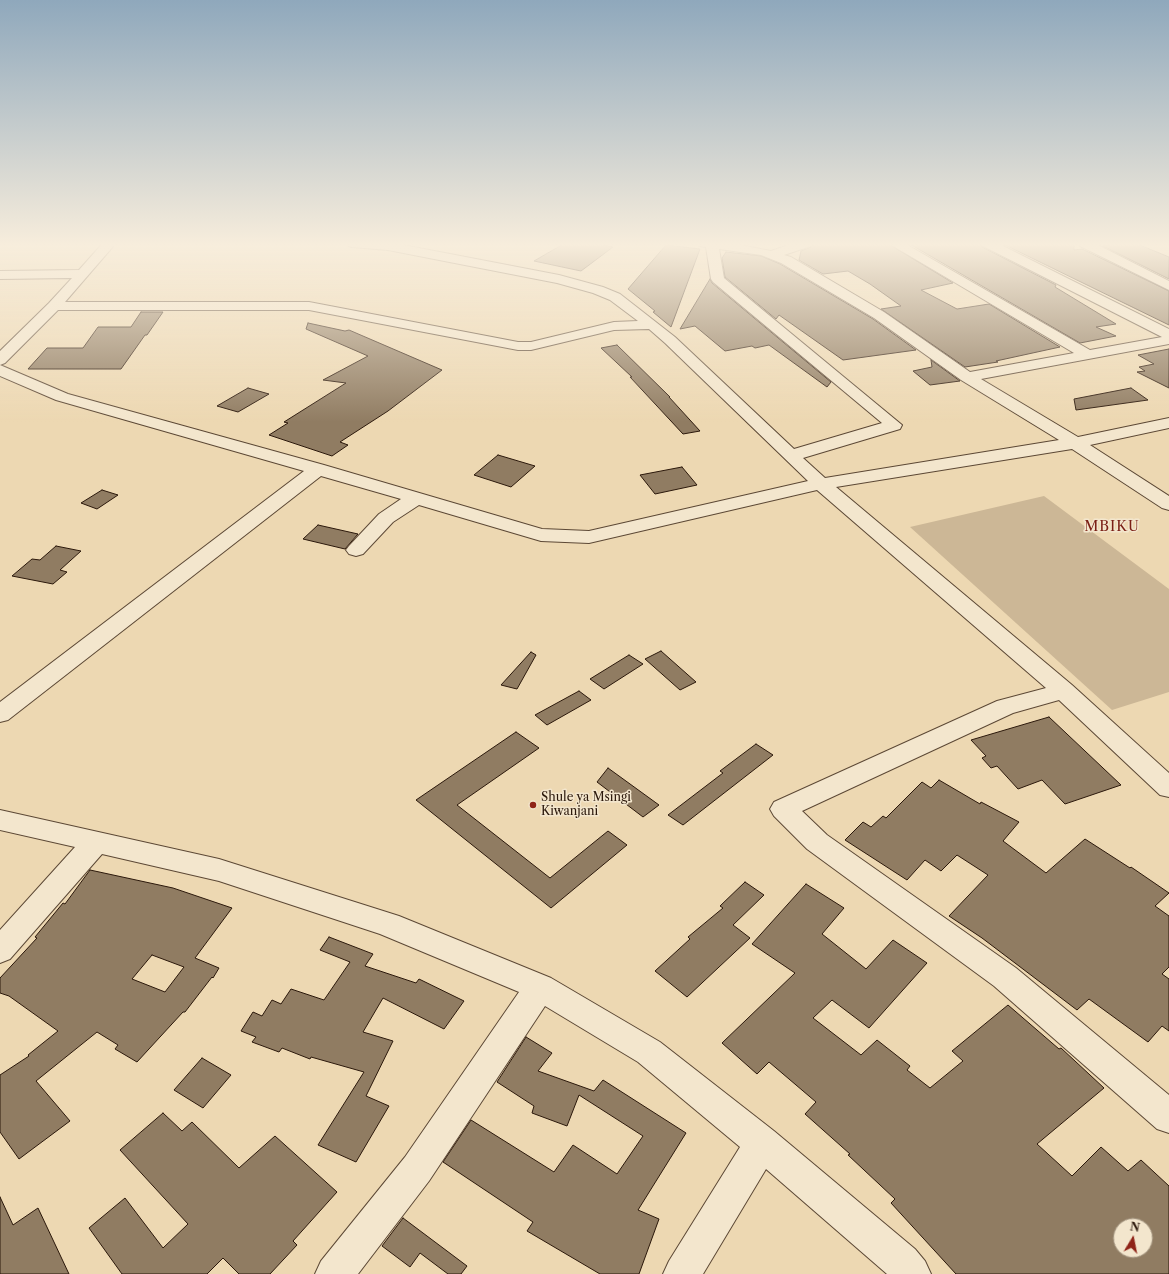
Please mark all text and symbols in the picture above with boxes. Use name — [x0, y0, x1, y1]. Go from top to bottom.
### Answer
district label: MBIKU — [1084, 519, 1140, 535]
place label: Shule ya Msingi Kiwanjani — [541, 791, 631, 819]
marker: Shule ya Msingi Kiwanjani — [528, 800, 538, 810]
north arrow — [1113, 1218, 1153, 1258]
text: N — [1129, 1219, 1141, 1235]

